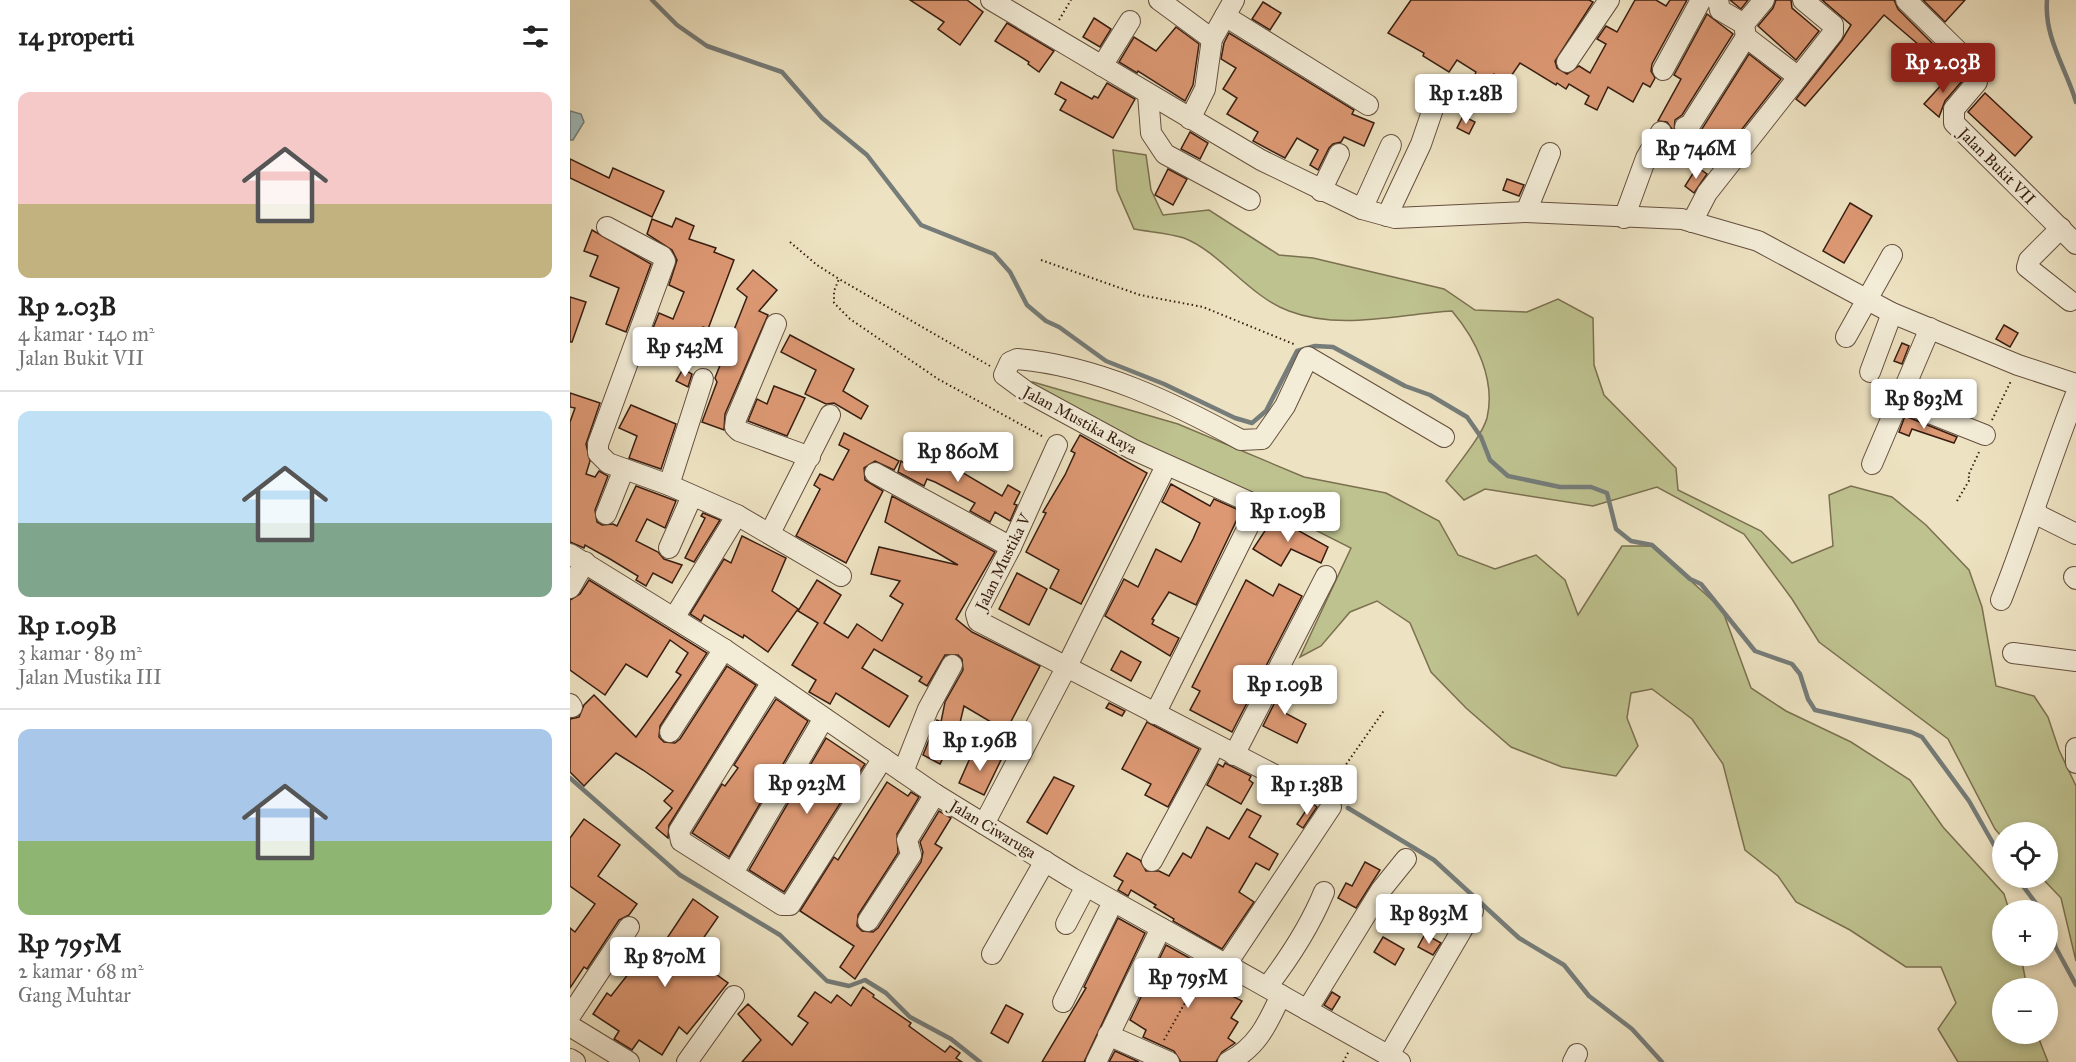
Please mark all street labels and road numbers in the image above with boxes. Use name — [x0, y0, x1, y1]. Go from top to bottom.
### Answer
street label: Jalan Bukit VII — [1953, 122, 2039, 209]
street label: Jalan Mustika Raya — [1017, 381, 1140, 459]
street label: Jalan Mustika V — [970, 510, 1036, 616]
street label: Jalan Ciwaruga — [944, 795, 1040, 863]

